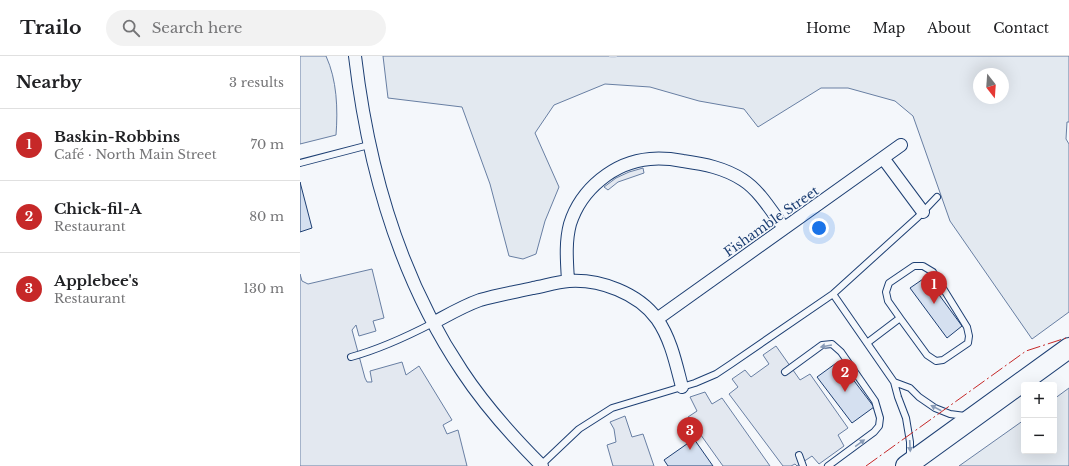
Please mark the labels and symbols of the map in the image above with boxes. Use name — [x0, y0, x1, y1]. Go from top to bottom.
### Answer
north arrow — [973, 68, 1009, 104]
street label: Fishamble Street — [720, 182, 822, 261]
your location — [809, 218, 829, 238]
pin: 1 — [921, 271, 947, 304]
one-way arrow — [819, 343, 832, 349]
pin: 2 — [832, 359, 858, 392]
one-way arrow — [930, 404, 942, 411]
pin: 3 — [677, 417, 703, 450]
one-way arrow — [854, 439, 865, 447]
one-way arrow — [906, 440, 913, 453]

